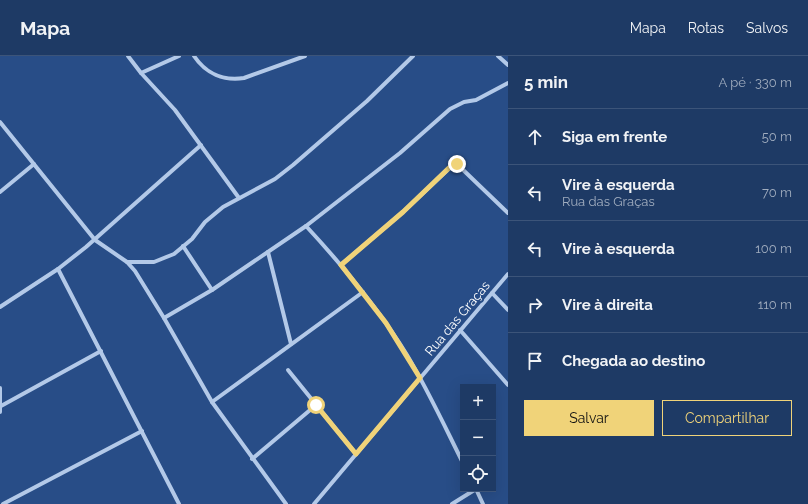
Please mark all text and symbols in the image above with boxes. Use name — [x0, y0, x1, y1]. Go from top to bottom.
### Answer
text: Mapa — [20, 17, 70, 39]
text: Mapa — [630, 20, 666, 36]
text: Rotas — [688, 20, 724, 36]
text: Salvos — [746, 20, 788, 36]
text: 5 min — [524, 72, 568, 92]
text: A pé · 330 m — [718, 75, 792, 90]
icon: ahead — [524, 126, 546, 148]
text: Siga em frente — [562, 128, 667, 146]
text: 50 m — [762, 129, 792, 144]
route end — [448, 155, 466, 173]
text: Vire à esquerda — [562, 176, 675, 194]
icon: left — [524, 182, 546, 204]
text: 70 m — [762, 185, 792, 200]
text: Rua das Graças — [562, 194, 655, 209]
icon: left — [524, 238, 546, 260]
text: Vire à esquerda — [562, 240, 675, 258]
text: 100 m — [755, 241, 792, 256]
street label: Rua das Graças — [422, 278, 493, 359]
icon: right — [524, 294, 546, 316]
text: Vire à direita — [562, 296, 653, 314]
text: 110 m — [758, 297, 792, 312]
icon: arrive — [524, 350, 546, 372]
text: Chegada ao destino — [562, 352, 705, 370]
map controls — [460, 384, 496, 492]
button: + — [460, 384, 496, 420]
route start — [307, 396, 325, 414]
button: Salvar — [524, 400, 654, 436]
button: Compartilhar — [662, 400, 792, 436]
button: − — [460, 420, 496, 456]
button: locate — [460, 456, 496, 492]

